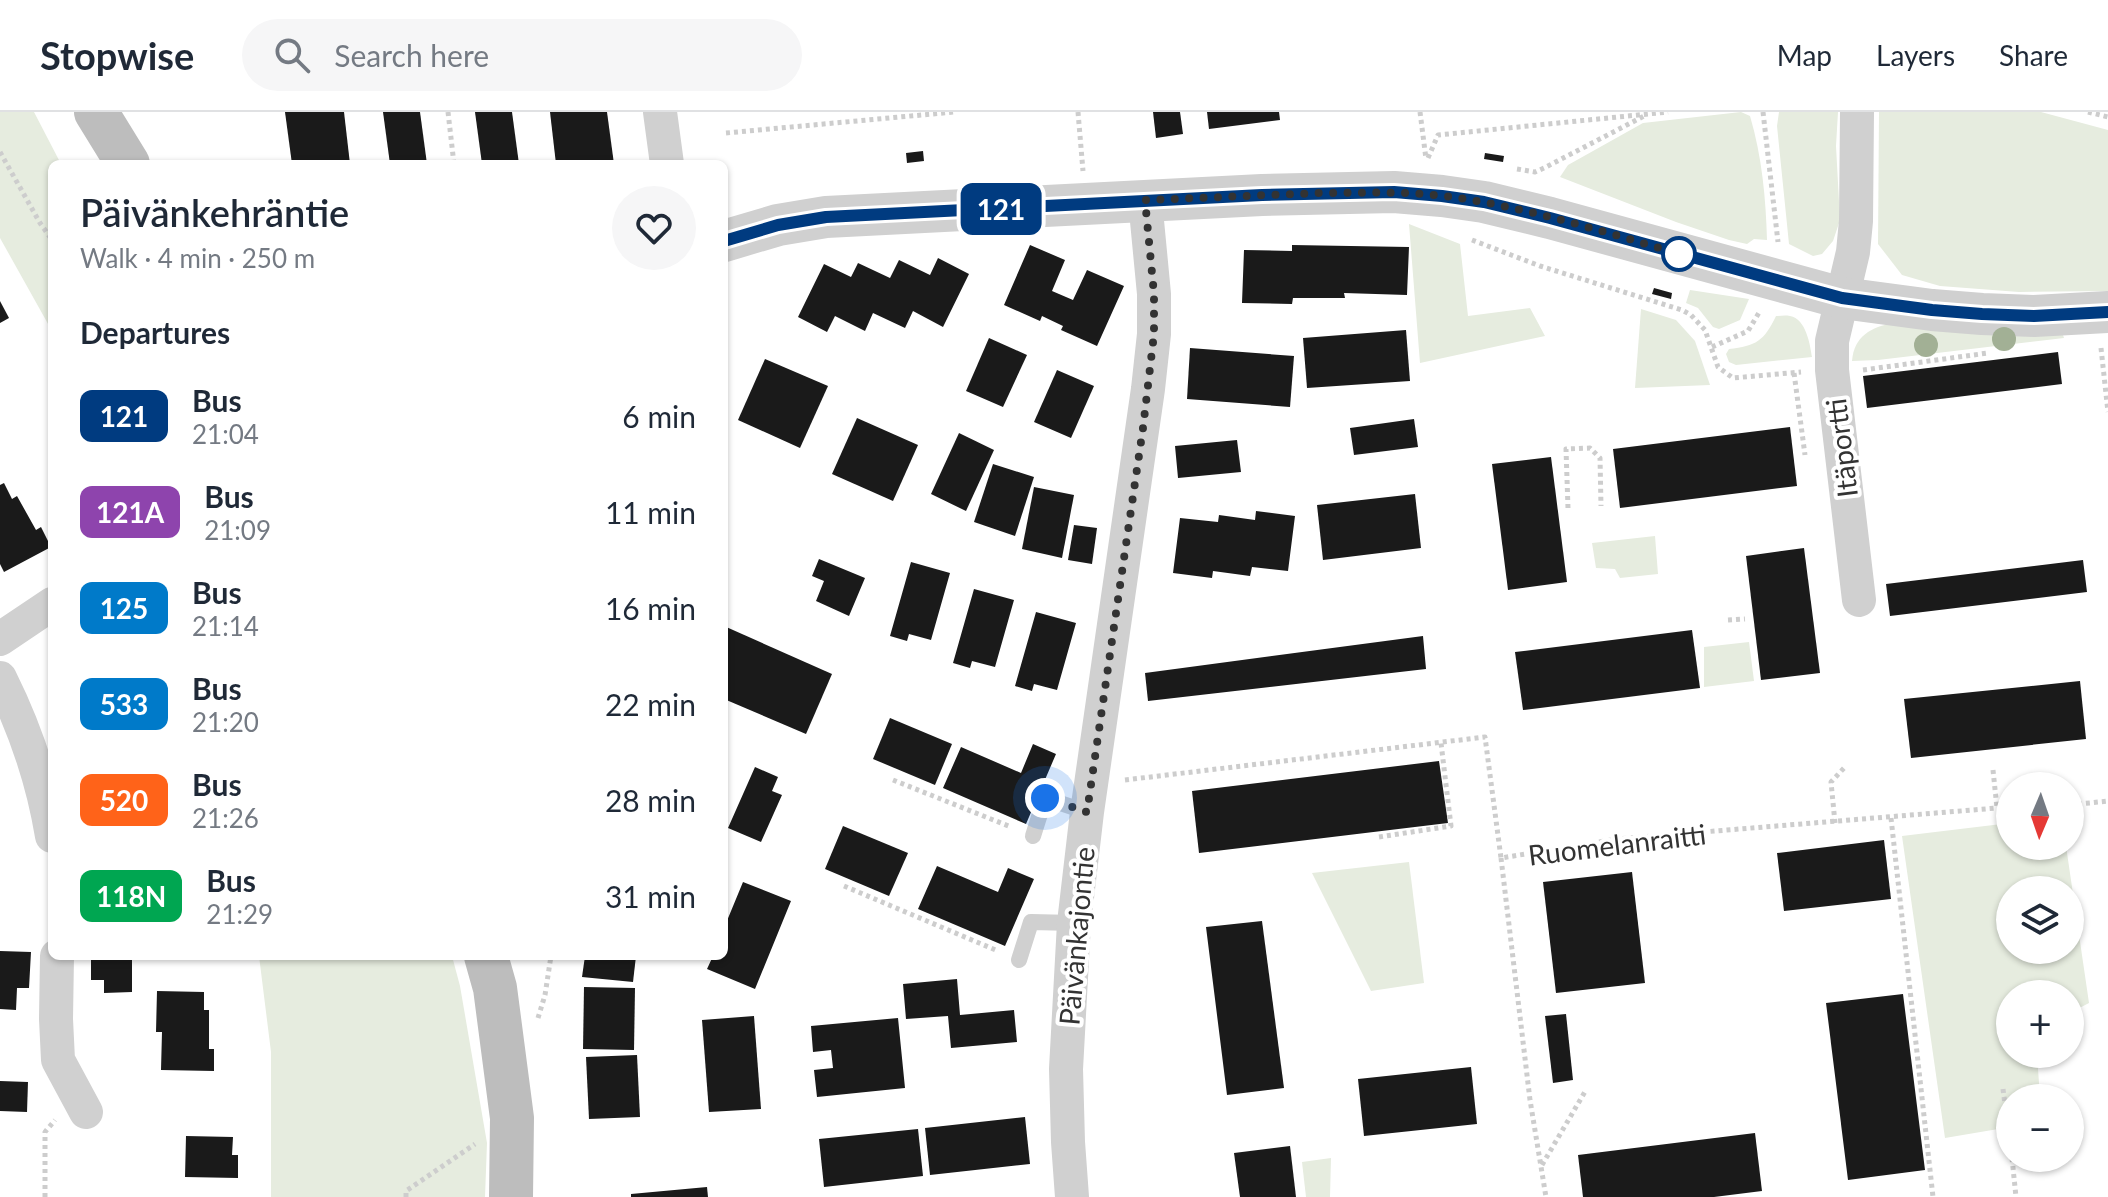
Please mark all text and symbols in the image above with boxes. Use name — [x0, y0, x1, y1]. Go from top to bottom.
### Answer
search box — [242, 19, 802, 91]
text: Stopwise — [40, 32, 194, 78]
icon: search — [270, 33, 314, 77]
text: Search here — [334, 37, 489, 73]
text: Map — [1777, 38, 1832, 72]
text: Layers — [1876, 38, 1955, 72]
text: Share — [1999, 38, 2068, 72]
line badge: 121 — [955, 183, 1047, 235]
button: heart — [612, 186, 696, 270]
text: Päivänkehräntie — [80, 189, 349, 235]
text: 121 — [977, 192, 1025, 226]
unlabelled marker — [1662, 237, 1696, 271]
text: Walk · 4 min · 250 m — [80, 242, 315, 274]
text: Departures — [80, 314, 230, 350]
text: Bus — [192, 382, 242, 418]
street label: Itäportti — [1818, 397, 1864, 499]
text: 6 min — [622, 398, 696, 434]
text: 121 — [100, 399, 148, 433]
text: 21:04 — [192, 418, 259, 450]
text: Bus — [204, 478, 254, 514]
text: 11 min — [605, 494, 696, 530]
text: 121A — [96, 495, 164, 529]
text: 21:09 — [204, 514, 271, 546]
text: Bus — [192, 574, 242, 610]
text: 16 min — [605, 590, 696, 626]
text: 125 — [100, 591, 148, 625]
text: 21:14 — [192, 610, 259, 642]
text: Bus — [192, 670, 242, 706]
text: 22 min — [605, 686, 696, 722]
text: 533 — [100, 687, 148, 721]
text: 21:20 — [192, 706, 259, 738]
text: Bus — [192, 766, 242, 802]
north arrow — [1996, 772, 2084, 860]
map controls — [1996, 772, 2084, 1172]
your location — [1025, 778, 1065, 818]
text: 28 min — [605, 782, 696, 818]
text: 520 — [100, 783, 148, 817]
text: 21:26 — [192, 802, 259, 834]
street label: Ruomelanraitti — [1526, 816, 1708, 872]
street label: Päivänkajontie — [1051, 845, 1101, 1027]
text: Bus — [206, 862, 256, 898]
button: layers — [1996, 876, 2084, 964]
text: 31 min — [605, 878, 696, 914]
text: 118N — [96, 879, 166, 913]
text: 21:29 — [206, 898, 273, 930]
button: + — [1996, 980, 2084, 1068]
button: − — [1996, 1084, 2084, 1172]

